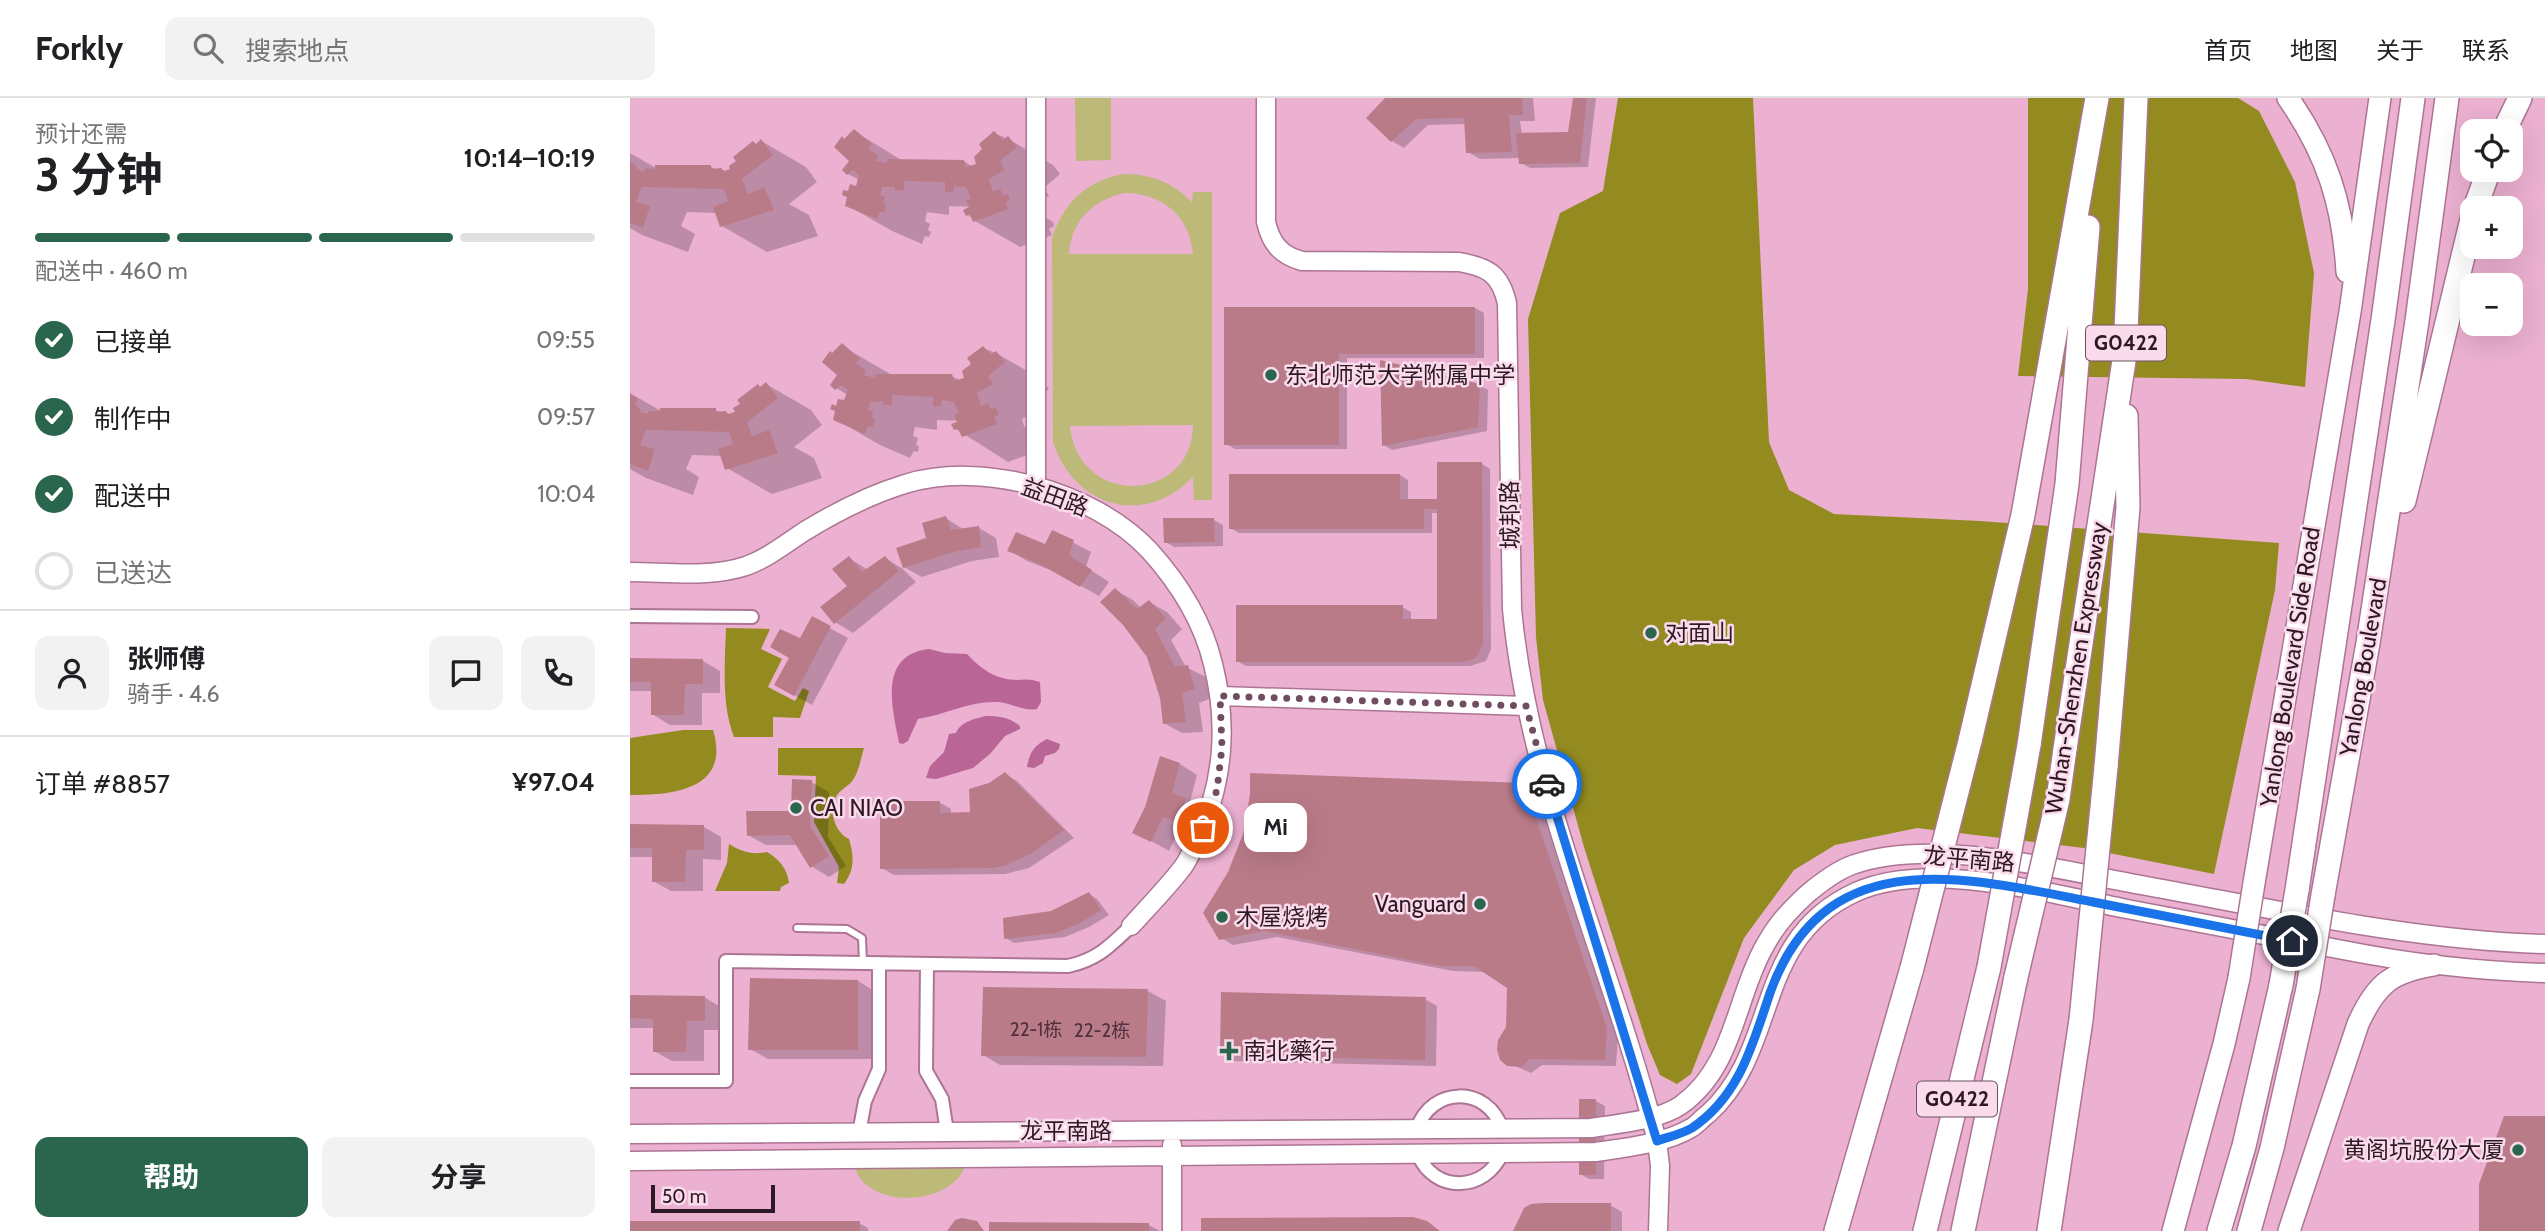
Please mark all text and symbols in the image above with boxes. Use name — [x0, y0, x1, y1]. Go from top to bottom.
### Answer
search box — [165, 17, 655, 80]
text: Forkly — [35, 28, 123, 68]
icon: search — [189, 29, 227, 67]
text: 搜索地点 — [245, 35, 349, 67]
text: 首页 — [2204, 36, 2252, 65]
text: 地图 — [2290, 36, 2338, 65]
text: 关于 — [2376, 36, 2424, 65]
text: 联系 — [2462, 36, 2510, 65]
map controls — [2460, 119, 2523, 336]
button: locate — [2460, 119, 2523, 182]
text: 预计还需 — [35, 120, 127, 148]
text: 10:14–10:19 — [464, 142, 595, 174]
text: 3 分钟 — [35, 147, 162, 203]
button: + — [2460, 196, 2523, 259]
text: 配送中 · 460 m — [35, 257, 188, 285]
button: − — [2460, 273, 2523, 336]
icon: check — [35, 321, 73, 359]
text: 已接单 — [94, 326, 172, 358]
text: 09:55 — [536, 326, 595, 354]
road number: G0422 — [2086, 326, 2166, 360]
place label: 东北师范大学附属中学 — [1285, 361, 1515, 389]
marker: 东北师范大学附属中学 — [1263, 367, 1279, 383]
icon: check — [35, 398, 73, 436]
text: 制作中 — [94, 403, 172, 435]
text: 09:57 — [537, 403, 595, 431]
street label: 益田路 — [1018, 472, 1092, 522]
icon: check — [35, 475, 73, 513]
text: 配送中 — [94, 480, 172, 512]
text: 10:04 — [537, 480, 595, 508]
street label: 城邦路 — [1495, 480, 1525, 550]
street label: Wuhan-Shenzhen Expressway — [2039, 520, 2113, 816]
street label: Yanlong Boulevard Side Road — [2254, 525, 2326, 810]
text: 已送达 — [94, 557, 172, 589]
street label: Yanlong Boulevard — [2333, 576, 2392, 759]
place label: 对面山 — [1665, 619, 1734, 647]
marker: 对面山 — [1643, 625, 1659, 641]
button: person — [35, 636, 109, 710]
button: chat — [429, 636, 503, 710]
button: phone — [521, 636, 595, 710]
text: 张师傅 — [127, 643, 205, 675]
text: 骑手 · 4.6 — [127, 680, 220, 708]
courier — [1512, 749, 1582, 819]
icon: car — [1528, 765, 1566, 803]
text: ¥97.04 — [512, 766, 595, 798]
text: 订单 #8857 — [35, 768, 170, 800]
place label: CAI NIAO — [810, 794, 903, 822]
pin — [1173, 798, 1233, 858]
marker: CAI NIAO — [788, 800, 804, 816]
callout: Mi — [1245, 804, 1308, 852]
icon: bag — [1184, 809, 1222, 847]
text: Mi — [1263, 813, 1288, 841]
street label: 龙平南路 — [1922, 841, 2016, 877]
place label: Vanguard — [1375, 890, 1466, 918]
marker: Vanguard — [1472, 896, 1488, 912]
place label: 木屋烧烤 — [1236, 903, 1328, 931]
marker: 木屋烧烤 — [1214, 909, 1230, 925]
pin — [2262, 911, 2322, 971]
icon: home — [2273, 922, 2311, 960]
house number: 22-1栋 — [1010, 1018, 1062, 1041]
house number: 22-2栋 — [1074, 1019, 1130, 1042]
place label: 南北藥行 — [1243, 1037, 1335, 1065]
marker: 南北藥行 — [1221, 1043, 1237, 1059]
road number: G0422 — [1917, 1082, 1997, 1116]
street label: 龙平南路 — [1020, 1117, 1112, 1145]
place label: 黄阁坑股份大厦 — [2343, 1136, 2504, 1164]
button: 帮助 — [35, 1137, 308, 1217]
button: 分享 — [322, 1137, 595, 1217]
marker: 黄阁坑股份大厦 — [2510, 1142, 2526, 1158]
scale bar — [651, 1182, 775, 1214]
text: 50 m — [662, 1185, 706, 1208]

